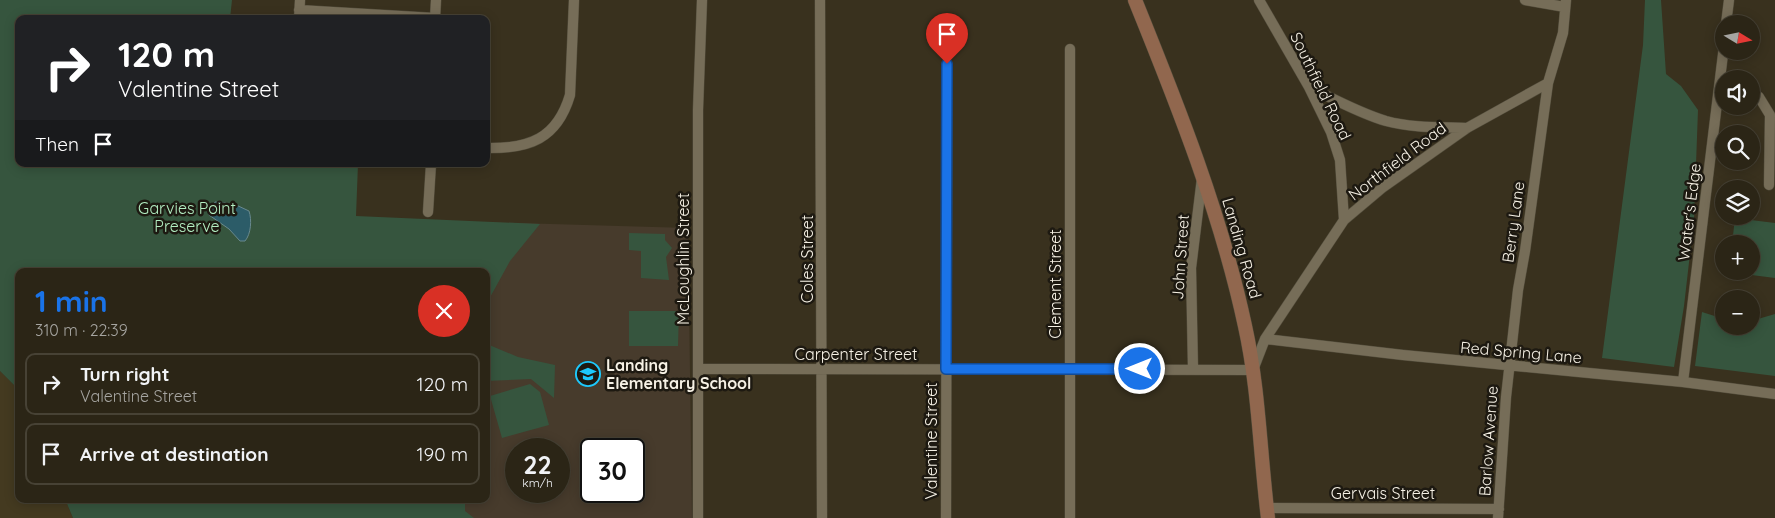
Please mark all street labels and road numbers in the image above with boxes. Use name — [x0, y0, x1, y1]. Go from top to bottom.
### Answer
street label: Southfield Road — [1286, 29, 1356, 143]
street label: Northfield Road — [1344, 118, 1450, 204]
street label: Water's Edge — [1673, 162, 1705, 262]
street label: Berry Lane — [1497, 180, 1529, 264]
street label: McLoughlin Street — [673, 193, 693, 325]
street label: Landing Road — [1218, 195, 1266, 301]
street label: John Street — [1167, 214, 1193, 300]
street label: Coles Street — [797, 215, 817, 303]
street label: Clement Street — [1045, 229, 1065, 339]
street label: Red Spring Lane — [1459, 337, 1583, 367]
street label: Carpenter Street — [795, 344, 917, 364]
street label: Valentine Street — [921, 382, 941, 500]
street label: Barlow Avenue — [1474, 385, 1502, 497]
street label: Gervais Street — [1331, 483, 1435, 503]

